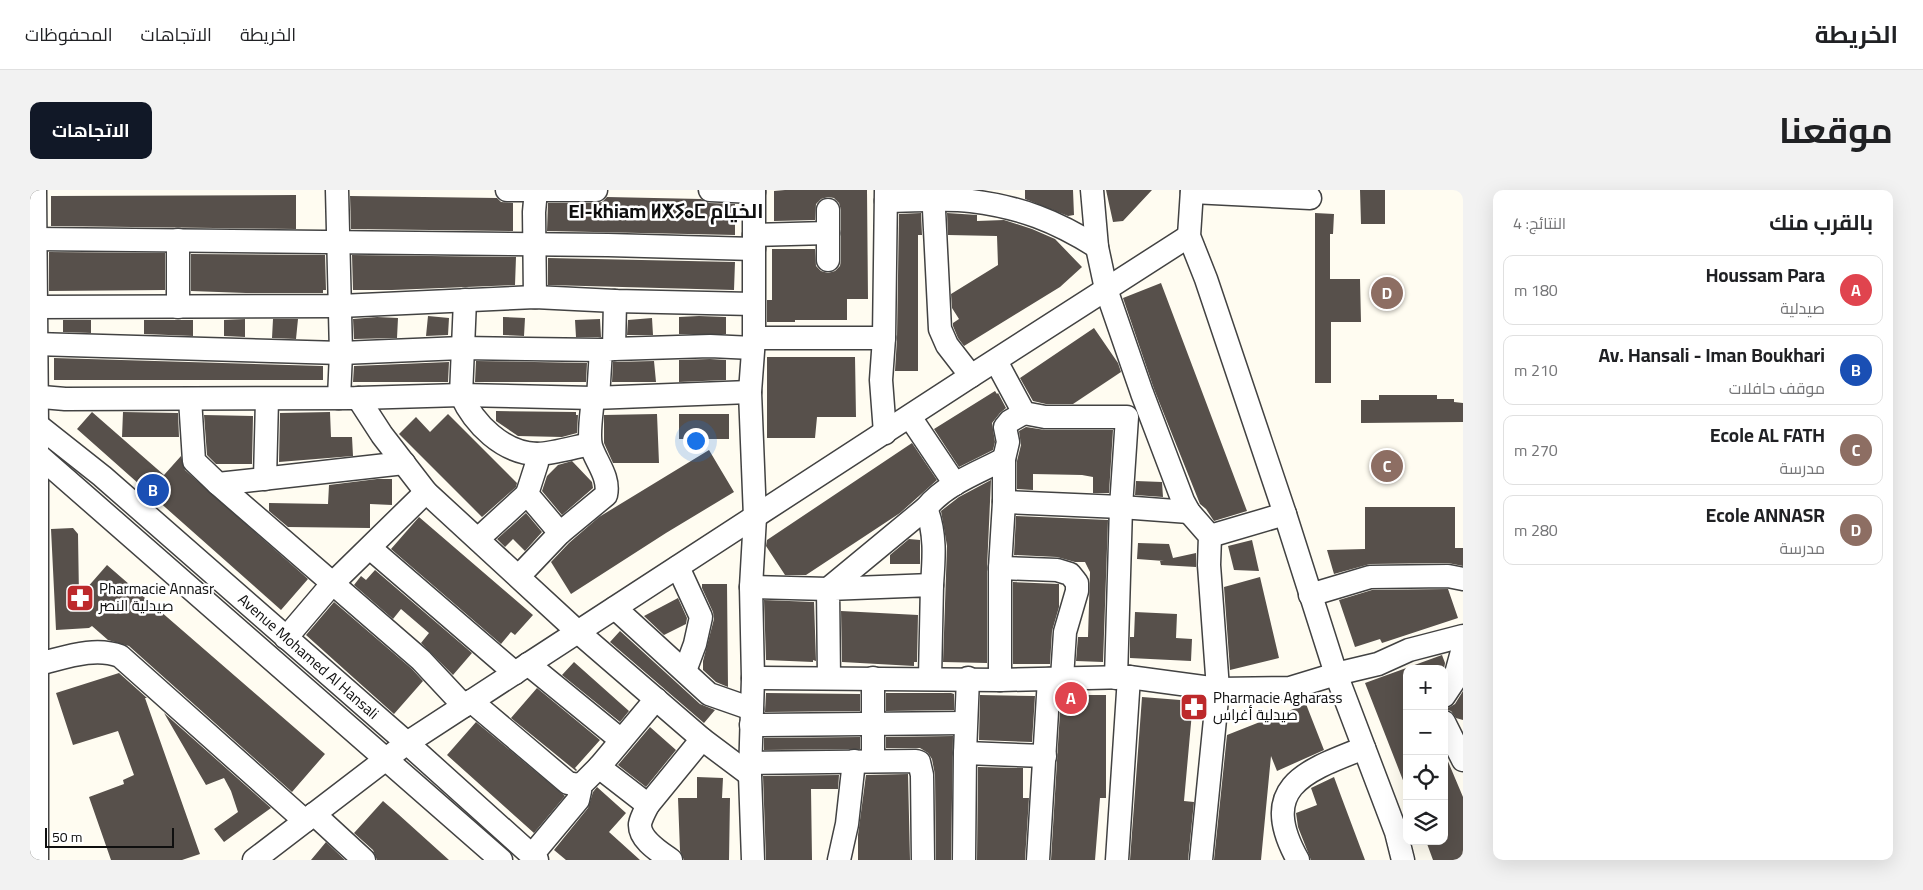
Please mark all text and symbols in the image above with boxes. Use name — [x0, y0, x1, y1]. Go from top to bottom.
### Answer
text: الخريطة — [1815, 12, 1898, 57]
text: المحفوظات — [25, 18, 113, 51]
text: الاتجاهات — [141, 18, 212, 51]
text: الخريطة — [240, 18, 296, 51]
text: موقعنا — [1779, 97, 1893, 163]
button: الاتجاهات — [30, 102, 152, 159]
district label: El-khiam ⵍⵅⵢⴰⵎ الخيام — [569, 192, 763, 229]
text: بالقرب منك — [1769, 203, 1873, 242]
text: النتائج: 4 — [1513, 208, 1566, 238]
text: Houssam Para — [1706, 257, 1825, 293]
pin: D — [1371, 274, 1403, 312]
text: 180 m — [1514, 275, 1558, 305]
text: A — [1851, 275, 1861, 305]
text: صيدلية — [1780, 293, 1825, 323]
text: Av. Hansali - Iman Boukhari — [1599, 337, 1825, 373]
text: 210 m — [1514, 355, 1558, 385]
text: B — [1851, 355, 1861, 385]
text: موقف حافلات — [1729, 373, 1825, 403]
text: Ecole AL FATH — [1710, 417, 1825, 453]
your location — [683, 428, 709, 454]
text: 270 m — [1514, 435, 1558, 465]
text: C — [1852, 435, 1860, 465]
pin: C — [1371, 447, 1403, 485]
text: مدرسة — [1779, 453, 1825, 483]
pin: B — [137, 471, 169, 509]
text: Ecole ANNASR — [1706, 497, 1825, 533]
text: 280 m — [1514, 515, 1558, 545]
text: D — [1851, 515, 1861, 545]
text: مدرسة — [1779, 533, 1825, 563]
place label: Pharmacie Annasr صيدلية النصر — [98, 574, 214, 620]
pharmacy icon: Pharmacie Annasr صيدلية النصر — [65, 583, 95, 613]
street label: Avenue Mohamed Al Hansali — [231, 586, 386, 727]
map controls — [1403, 665, 1448, 845]
button: + — [1403, 665, 1448, 710]
pin: A — [1055, 679, 1087, 717]
place label: Pharmacie Agharass صيدلية أغراس — [1213, 683, 1342, 729]
pharmacy icon: Pharmacie Agharass صيدلية أغراس — [1179, 692, 1209, 722]
button: − — [1403, 710, 1448, 755]
button: locate — [1403, 755, 1448, 800]
button: layers — [1403, 800, 1448, 845]
text: 50 m — [52, 824, 82, 850]
scale bar — [45, 825, 174, 848]

